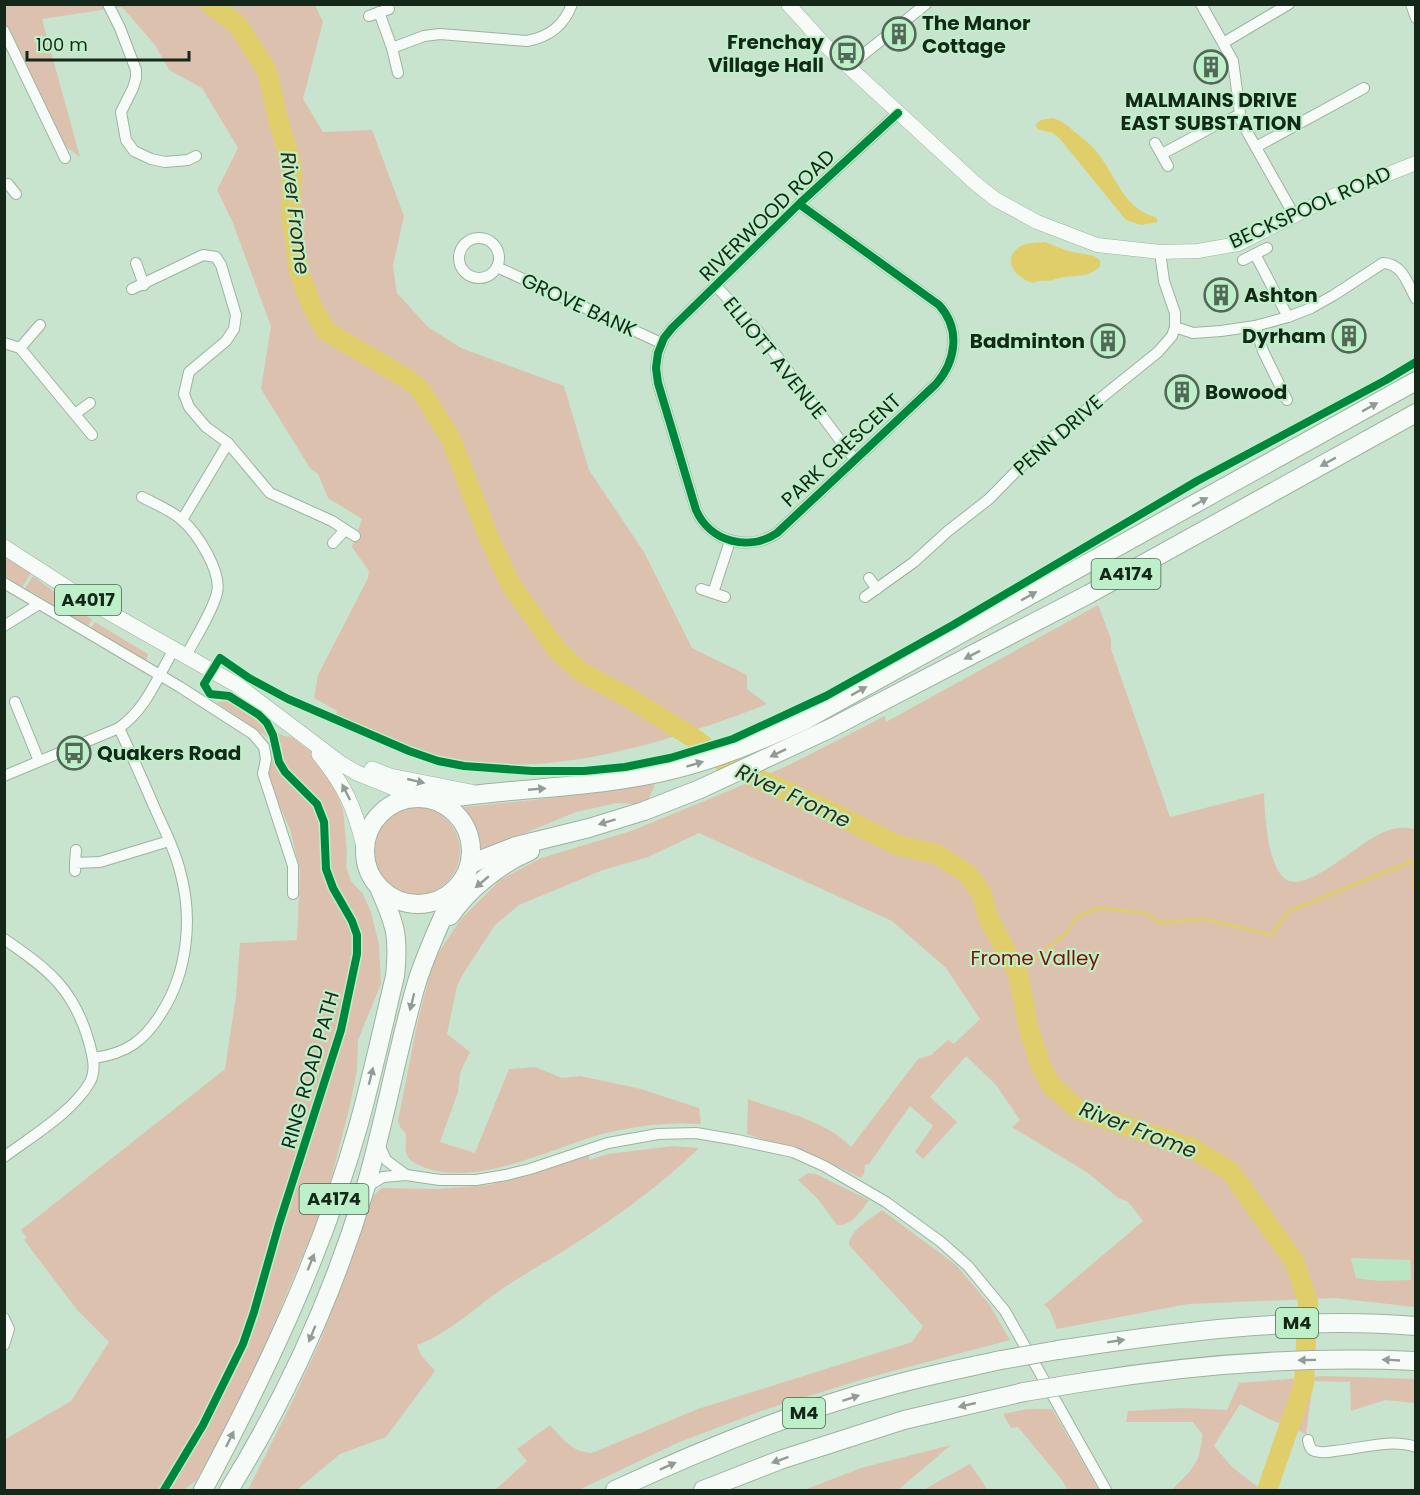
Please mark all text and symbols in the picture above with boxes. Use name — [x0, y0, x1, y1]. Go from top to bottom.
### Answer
place label: The Manor Cottage — [922, 9, 1031, 60]
building icon: The Manor Cottage — [881, 16, 917, 52]
scale bar — [27, 24, 189, 62]
place label: Frenchay Village Hall — [708, 28, 824, 79]
text: 100 m — [36, 32, 88, 57]
bus stop icon: Frenchay Village Hall — [829, 35, 865, 71]
building icon: MALMAINS DRIVE EAST SUBSTATION — [1193, 49, 1229, 85]
place label: MALMAINS DRIVE EAST SUBSTATION — [1121, 86, 1301, 137]
street label: RIVERWOOD ROAD — [693, 143, 841, 287]
water label: River Frome — [274, 150, 317, 276]
street label: BECKSPOOL ROAD — [1225, 159, 1395, 255]
street label: GROVE BANK — [517, 266, 641, 344]
building icon: Ashton — [1203, 277, 1239, 313]
place label: Ashton — [1244, 281, 1318, 309]
street label: ELLIOTT AVENUE — [717, 291, 833, 425]
building icon: Dyrham — [1331, 318, 1367, 354]
place label: Dyrham — [1242, 322, 1326, 350]
building icon: Badminton — [1090, 323, 1126, 359]
place label: Badminton — [970, 327, 1085, 355]
building icon: Bowood — [1164, 374, 1200, 410]
place label: Bowood — [1205, 378, 1287, 406]
street label: PARK CRESCENT — [775, 387, 907, 513]
street label: PENN DRIVE — [1007, 388, 1109, 482]
one-way arrow — [1362, 402, 1379, 412]
one-way arrow — [1319, 457, 1336, 467]
one-way arrow — [1191, 497, 1208, 507]
road number: A4174 — [1092, 559, 1160, 589]
road number: A4017 — [55, 585, 121, 615]
one-way arrow — [1021, 591, 1038, 601]
one-way arrow — [963, 650, 980, 660]
one-way arrow — [850, 686, 867, 696]
bus stop icon: Quakers Road — [56, 735, 92, 771]
place label: Quakers Road — [97, 739, 241, 767]
one-way arrow — [770, 749, 787, 758]
water label: River Frome — [731, 756, 855, 835]
one-way arrow — [686, 759, 704, 768]
one-way arrow — [407, 777, 426, 787]
one-way arrow — [341, 784, 350, 801]
one-way arrow — [527, 784, 546, 794]
one-way arrow — [598, 818, 616, 827]
one-way arrow — [474, 875, 490, 888]
park label: Frome Valley — [970, 944, 1100, 972]
street label: RING ROAD PATH — [274, 988, 346, 1152]
one-way arrow — [407, 993, 417, 1012]
one-way arrow — [366, 1067, 376, 1085]
water label: River Frome — [1075, 1094, 1201, 1165]
road number: A4174 — [300, 1184, 368, 1214]
one-way arrow — [307, 1252, 317, 1270]
road number: M4 — [1276, 1308, 1318, 1338]
one-way arrow — [307, 1325, 316, 1343]
one-way arrow — [1106, 1336, 1125, 1345]
one-way arrow — [1298, 1355, 1317, 1365]
one-way arrow — [1381, 1356, 1400, 1365]
one-way arrow — [842, 1393, 860, 1402]
road number: M4 — [783, 1398, 825, 1428]
one-way arrow — [957, 1401, 976, 1410]
one-way arrow — [226, 1430, 235, 1447]
one-way arrow — [771, 1456, 789, 1466]
one-way arrow — [660, 1461, 677, 1470]

